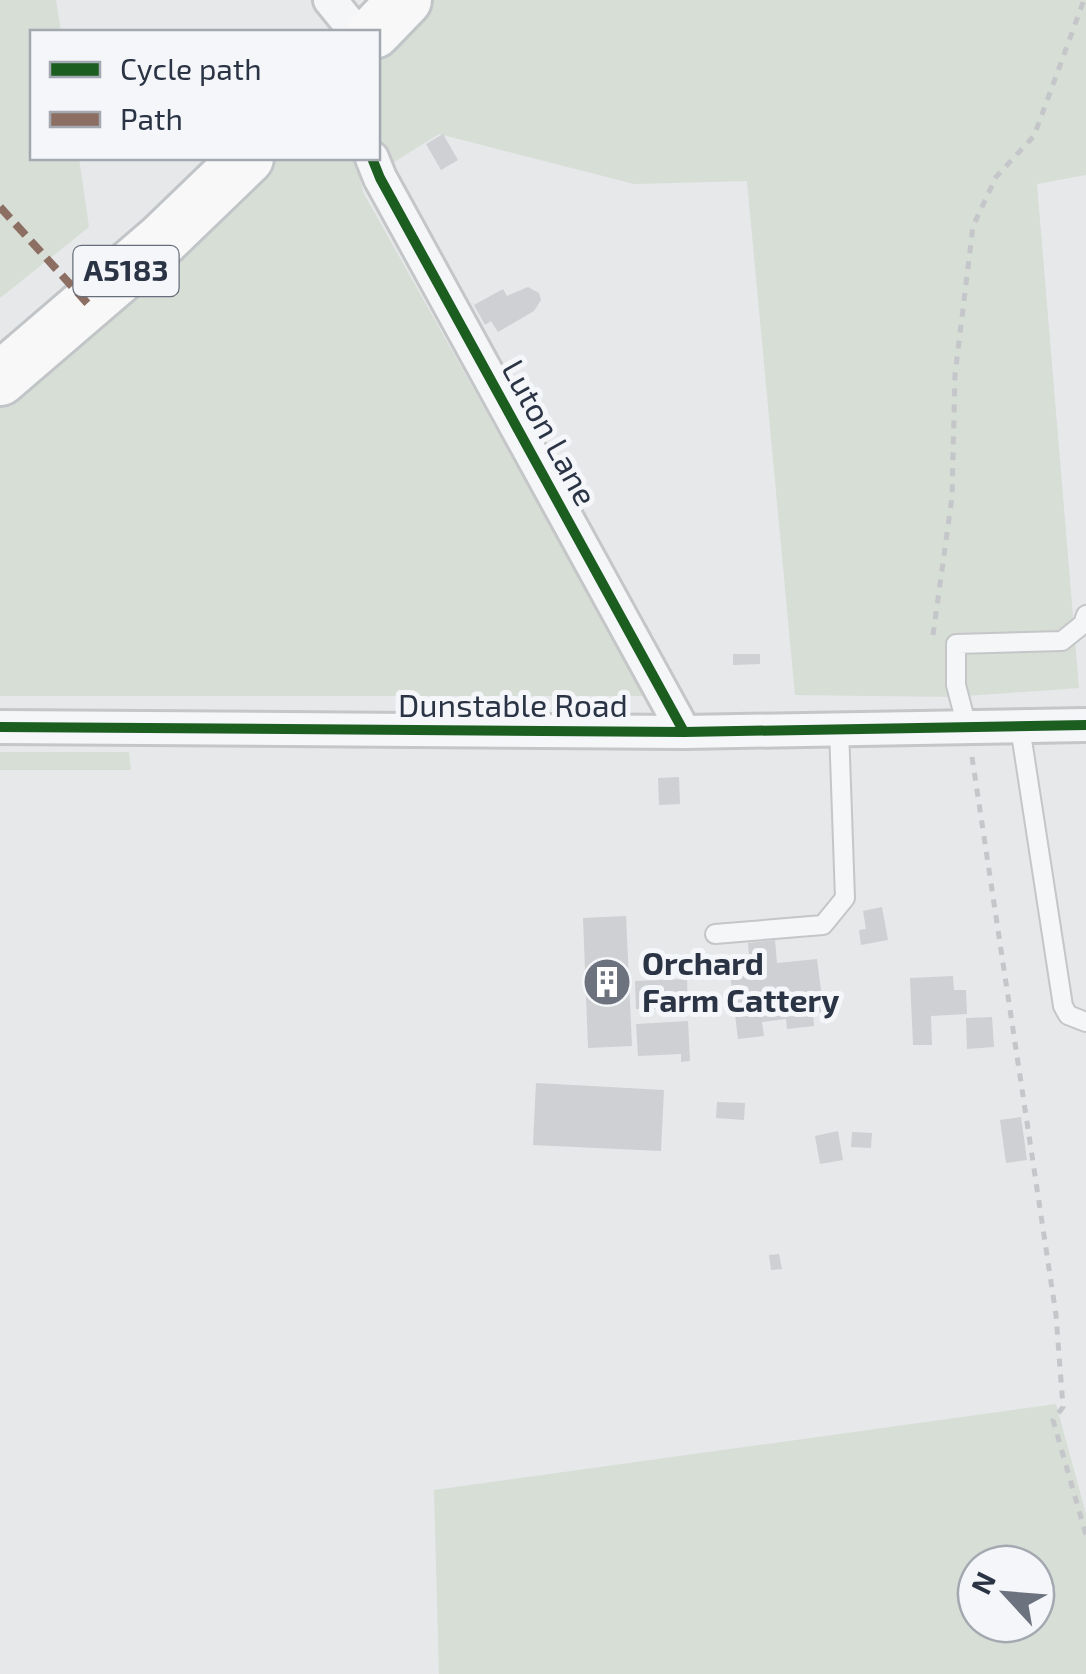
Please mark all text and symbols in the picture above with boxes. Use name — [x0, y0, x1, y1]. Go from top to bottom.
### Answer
legend — [30, 30, 380, 160]
text: Cycle path — [120, 50, 262, 86]
text: Path — [120, 100, 183, 136]
road number: A5183 — [74, 246, 178, 296]
street label: Luton Lane — [495, 353, 606, 511]
street label: Dunstable Road — [398, 685, 628, 723]
place label: Orchard Farm Cattery — [642, 943, 839, 1019]
building icon: Orchard Farm Cattery — [581, 956, 633, 1008]
north arrow — [956, 1544, 1056, 1644]
text: N — [963, 1566, 1002, 1599]

